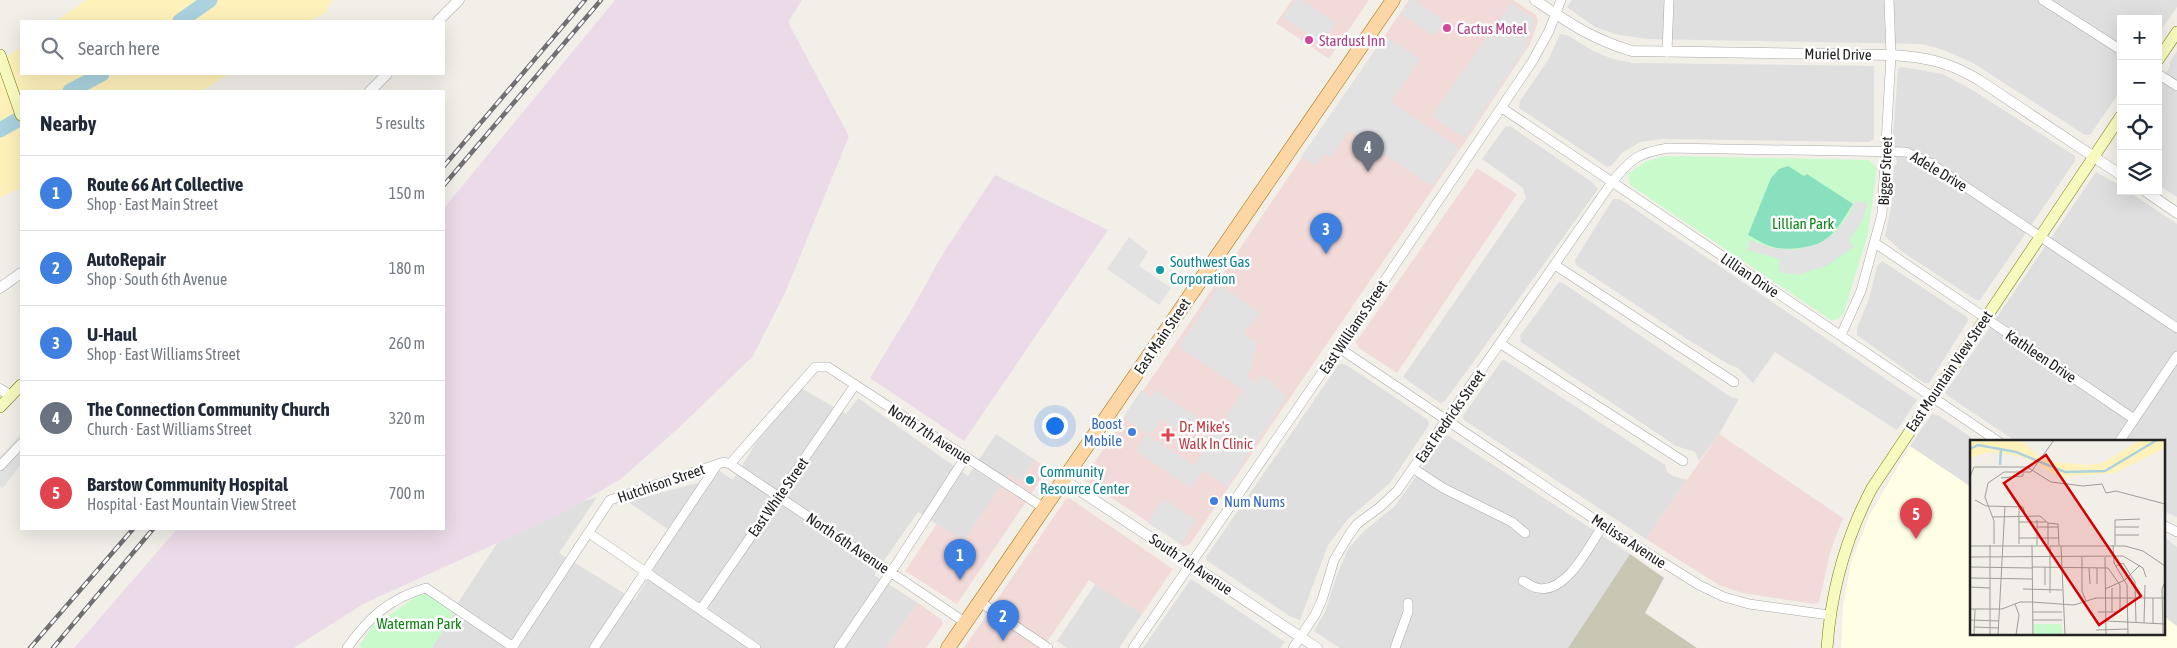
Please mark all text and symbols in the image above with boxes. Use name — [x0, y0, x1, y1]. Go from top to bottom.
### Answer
map controls — [2117, 15, 2162, 195]
button: + — [2117, 15, 2162, 60]
search box — [20, 20, 445, 75]
place label: Cactus Motel — [1457, 20, 1527, 37]
marker: Cactus Motel — [1441, 22, 1453, 34]
place label: Stardust Inn — [1319, 32, 1385, 49]
icon: search — [38, 34, 66, 62]
marker: Stardust Inn — [1303, 34, 1315, 46]
text: Search here — [78, 37, 160, 59]
street label: Muriel Drive — [1804, 45, 1872, 63]
button: − — [2117, 60, 2162, 105]
button: locate — [2117, 105, 2162, 150]
text: Nearby — [40, 111, 96, 135]
text: 5 results — [375, 114, 425, 132]
pin: 4 — [1352, 131, 1384, 172]
street label: Bigger Street — [1875, 136, 1895, 206]
street label: Adele Drive — [1908, 147, 1971, 195]
button: layers — [2117, 150, 2162, 195]
text: Route 66 Art Collective — [87, 173, 243, 195]
text: 1 — [52, 184, 60, 202]
text: 150 m — [389, 184, 425, 202]
text: Shop · East Main Street — [87, 195, 218, 213]
pin: 3 — [1310, 213, 1342, 254]
park label: Lillian Park — [1772, 215, 1834, 232]
text: AutoRepair — [87, 248, 166, 270]
street label: Lillian Drive — [1718, 249, 1782, 301]
place label: Southwest Gas Corporation — [1170, 253, 1250, 287]
text: 2 — [52, 259, 60, 277]
text: 180 m — [389, 259, 425, 277]
marker: Southwest Gas Corporation — [1154, 264, 1166, 276]
text: Shop · South 6th Avenue — [87, 270, 227, 288]
street label: East Williams Street — [1316, 277, 1390, 377]
street label: East Main Street — [1130, 295, 1194, 377]
street label: East Mountain View Street — [1902, 307, 1996, 435]
text: U-Haul — [87, 323, 137, 345]
street label: Kathleen Drive — [2002, 326, 2080, 386]
text: 3 — [52, 334, 60, 352]
text: 260 m — [389, 334, 425, 352]
text: Shop · East Williams Street — [87, 345, 240, 363]
street label: East Fredricks Street — [1412, 366, 1488, 466]
text: The Connection Community Church — [87, 398, 330, 420]
street label: North 7th Avenue — [885, 401, 975, 467]
text: 4 — [52, 409, 60, 427]
text: 320 m — [389, 409, 425, 427]
your location — [1042, 413, 1068, 439]
place label: Boost Mobile — [1084, 415, 1122, 449]
place label: Dr. Mike's Walk In Clinic — [1179, 418, 1253, 452]
text: Church · East Williams Street — [87, 420, 252, 438]
marker: Boost Mobile — [1126, 426, 1138, 438]
marker: Dr. Mike's Walk In Clinic — [1161, 428, 1175, 442]
inset map — [1970, 440, 2164, 636]
street label: East White Street — [744, 454, 812, 540]
street label: Hutchison Street — [615, 460, 707, 506]
place label: Community Resource Center — [1040, 463, 1130, 497]
text: Barstow Community Hospital — [87, 473, 288, 495]
marker: Community Resource Center — [1024, 474, 1036, 486]
text: 5 — [52, 484, 60, 502]
text: 700 m — [389, 484, 425, 502]
place label: Num Nums — [1224, 493, 1285, 510]
text: Hospital · East Mountain View Street — [87, 495, 296, 513]
marker: Num Nums — [1208, 495, 1220, 507]
pin: 5 — [1900, 498, 1932, 539]
street label: North 6th Avenue — [803, 509, 893, 577]
street label: Melissa Avenue — [1589, 511, 1670, 571]
street label: South 7th Avenue — [1146, 530, 1236, 598]
pin: 1 — [944, 539, 976, 580]
pin: 2 — [987, 600, 1019, 641]
park label: Waterman Park — [377, 615, 462, 632]

